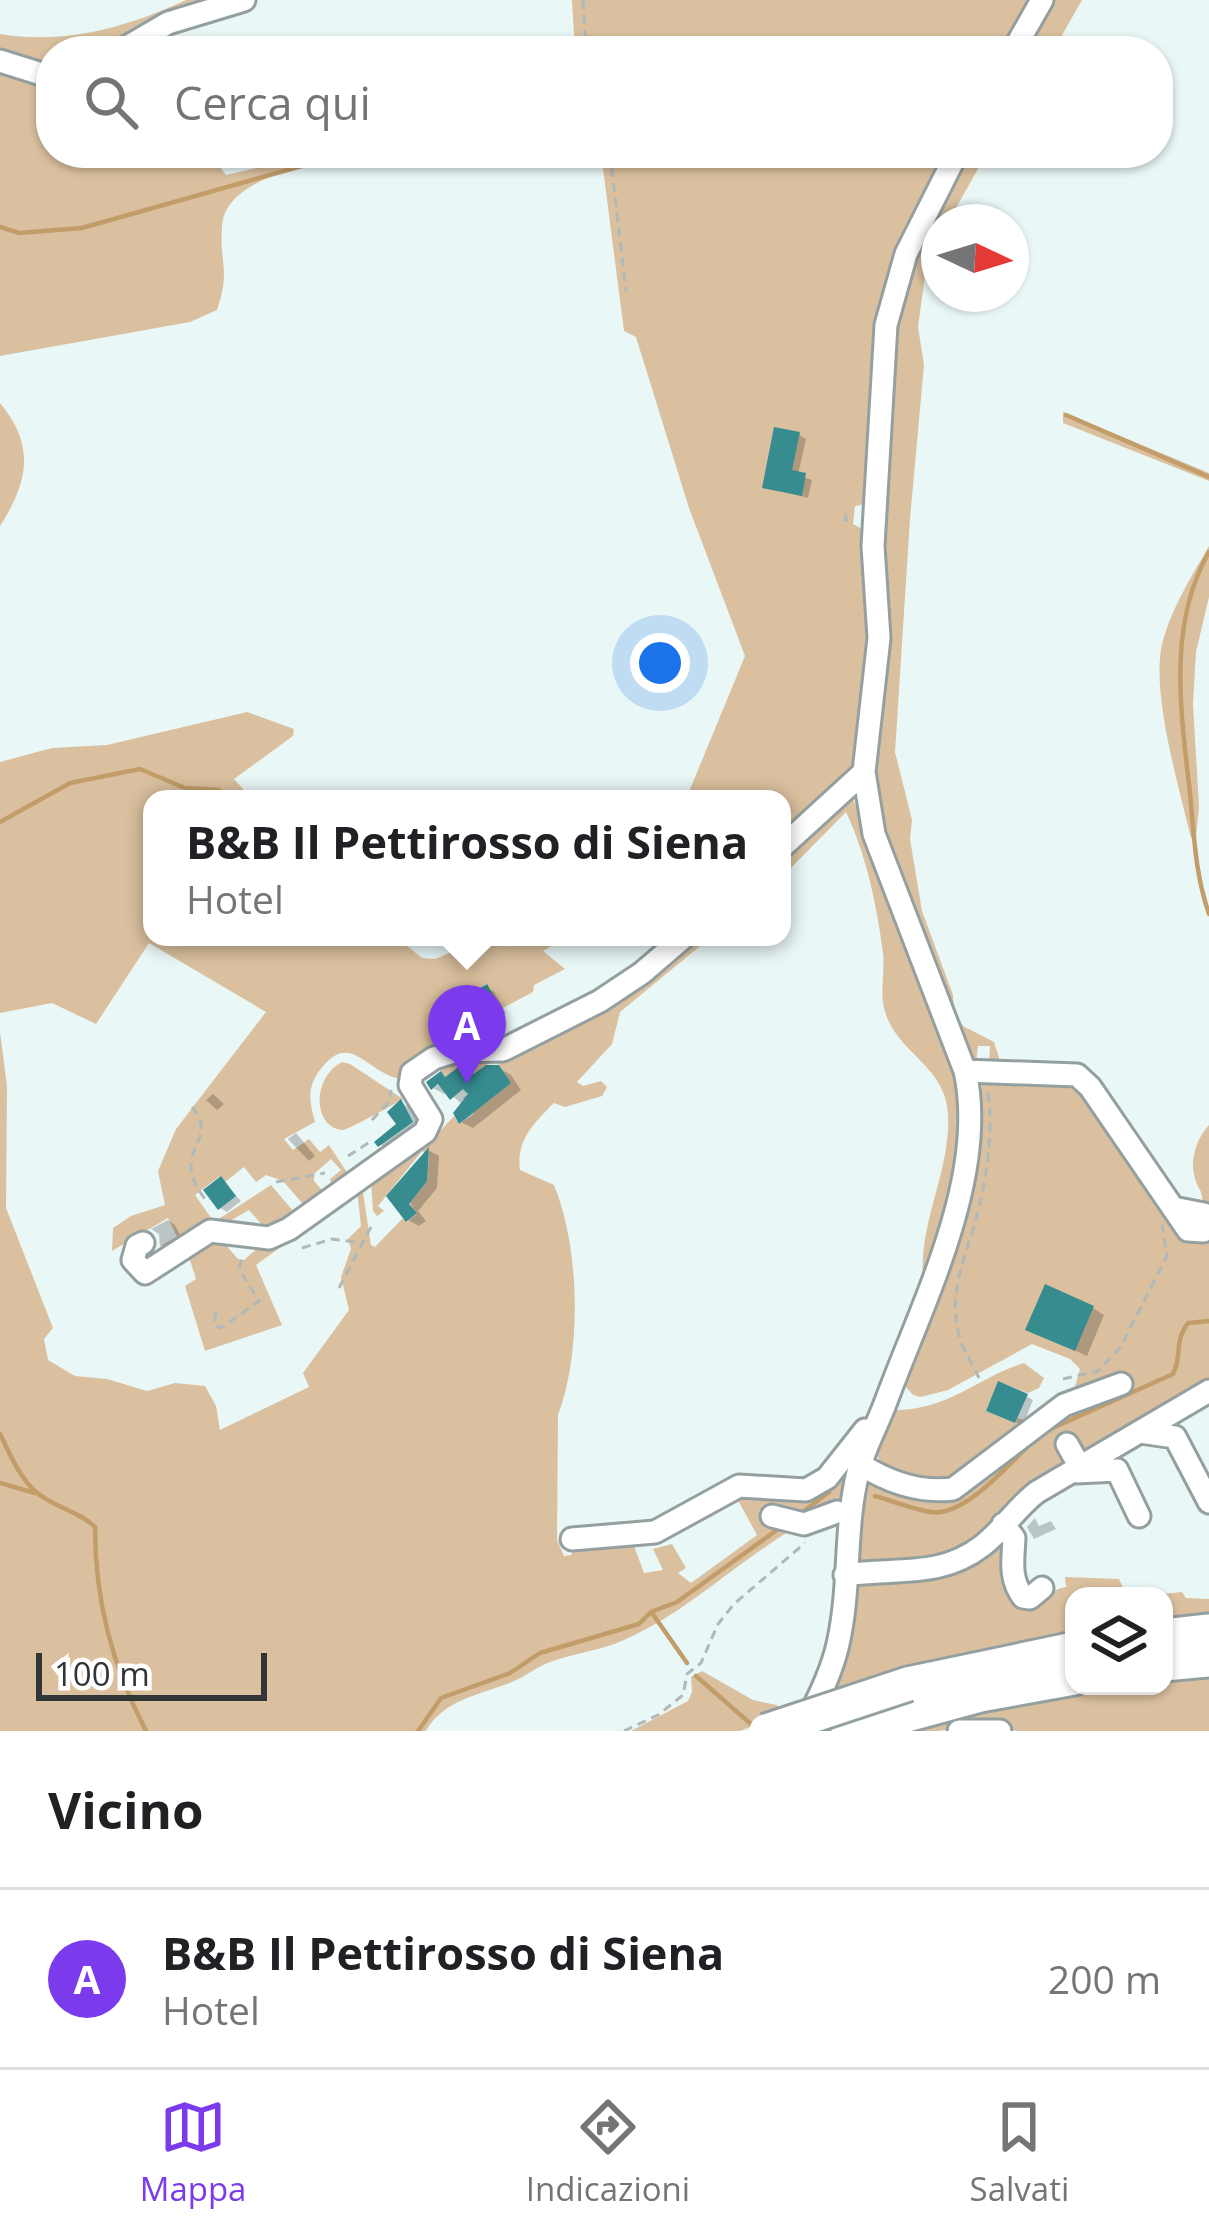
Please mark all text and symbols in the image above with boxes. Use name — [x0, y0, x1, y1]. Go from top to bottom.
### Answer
search box — [36, 36, 1173, 168]
icon: search — [78, 69, 144, 135]
text: Cerca qui — [174, 72, 371, 133]
north arrow — [921, 204, 1029, 312]
your location — [630, 633, 690, 693]
popup — [143, 790, 791, 946]
text: B&B Il Pettirosso di Siena — [186, 811, 748, 872]
text: Hotel — [186, 872, 284, 925]
pin: A — [428, 985, 506, 1084]
map controls — [1065, 1587, 1173, 1695]
button: layers — [1065, 1587, 1173, 1695]
scale bar — [36, 1647, 267, 1700]
text: 100 m — [54, 1651, 150, 1696]
text: Vicino — [48, 1774, 204, 1844]
text: B&B Il Pettirosso di Siena — [162, 1922, 724, 1983]
text: A — [74, 1952, 100, 2005]
text: 200 m — [1048, 1952, 1161, 2005]
text: Hotel — [162, 1983, 260, 2036]
tab: Mappa — [140, 2094, 246, 2211]
tab: Indicazioni — [526, 2094, 690, 2211]
tab: Salvati — [970, 2094, 1069, 2211]

